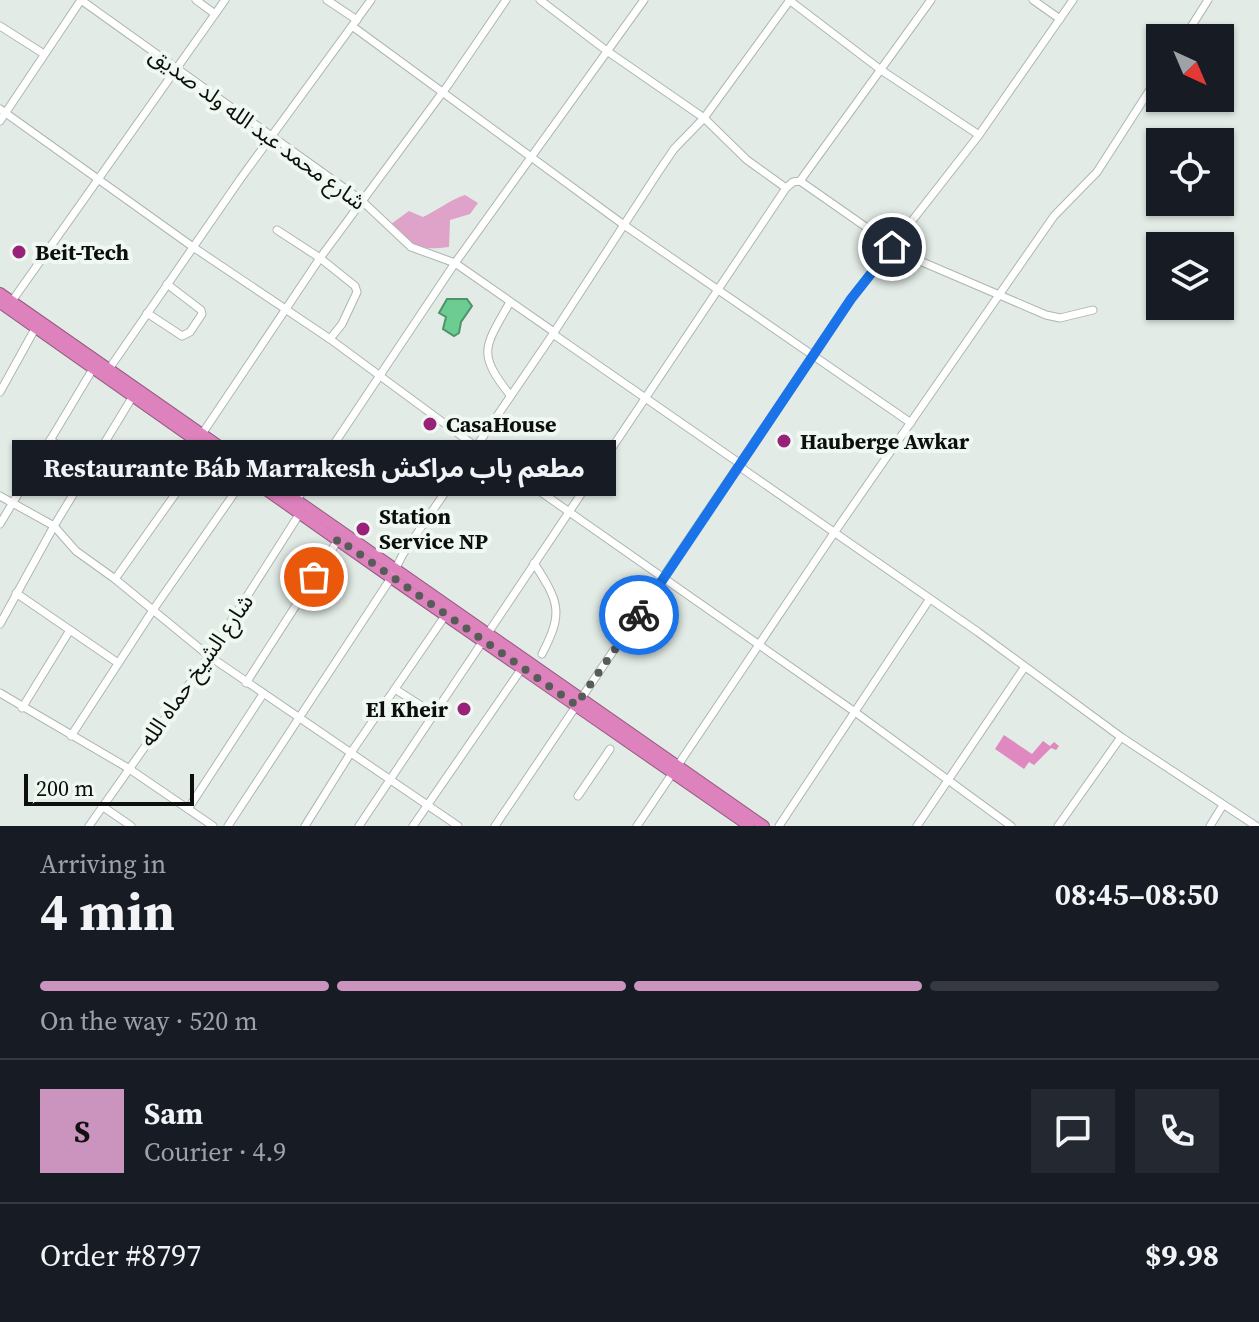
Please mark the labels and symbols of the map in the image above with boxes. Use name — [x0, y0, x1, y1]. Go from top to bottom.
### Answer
north arrow — [1146, 24, 1234, 112]
street label: شارع محمد عبد الله ولد صديق — [143, 39, 372, 218]
pin — [858, 213, 926, 281]
place label: Beit-Tech — [35, 237, 130, 267]
marker: Beit-Tech — [10, 243, 28, 261]
place label: CasaHouse — [446, 409, 556, 439]
marker: CasaHouse — [421, 415, 439, 433]
place label: Hauberge Awkar — [800, 426, 970, 456]
marker: Hauberge Awkar — [775, 432, 793, 450]
callout: Restaurante Báb Marrakesh مطعم باب مراكش — [12, 441, 616, 497]
place label: Station Service NP — [379, 501, 489, 556]
marker: Station Service NP — [354, 520, 372, 538]
pin — [280, 543, 348, 611]
courier — [599, 575, 679, 655]
street label: شارع الشيخ حماه الله — [132, 588, 261, 753]
place label: El Kheir — [366, 694, 449, 724]
marker: El Kheir — [455, 700, 473, 718]
scale bar — [24, 770, 194, 806]

